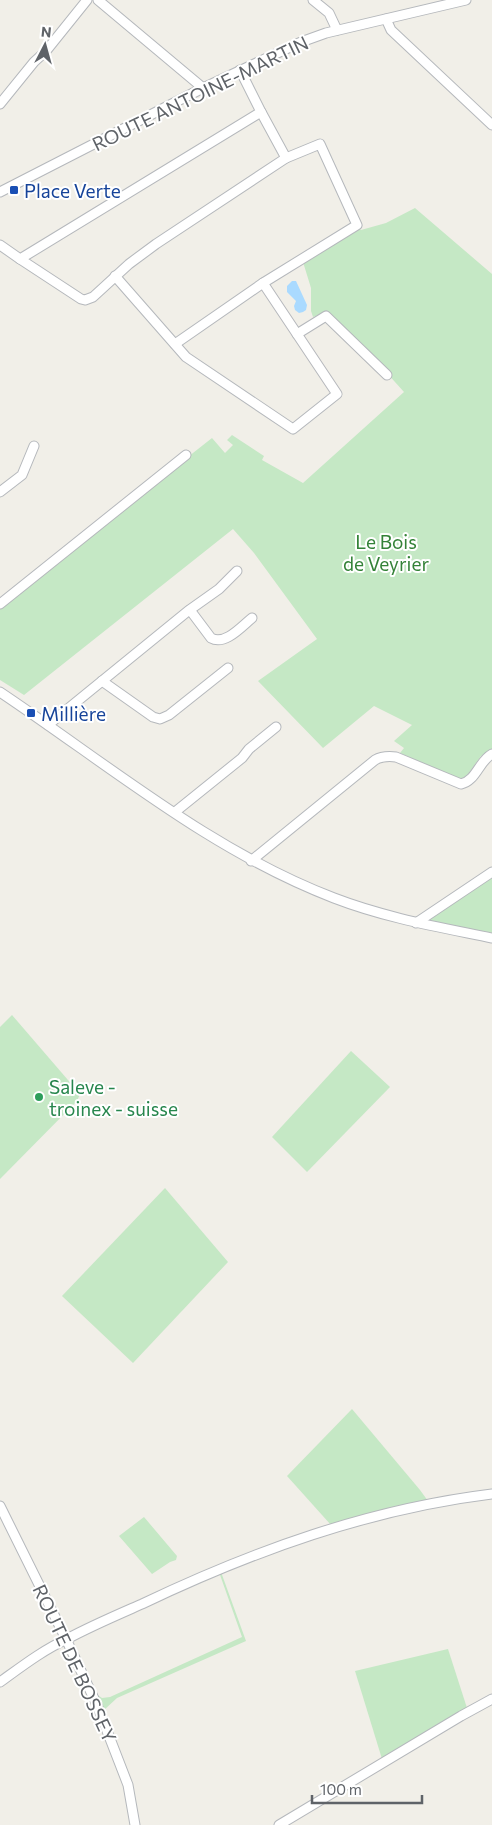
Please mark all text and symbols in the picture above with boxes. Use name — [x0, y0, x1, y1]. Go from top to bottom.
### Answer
north arrow — [20, 20, 70, 70]
text: N — [40, 23, 53, 41]
street label: ROUTE ANTOINE-MARTIN — [88, 31, 312, 155]
place label: Place Verte — [24, 179, 121, 202]
marker: Place Verte — [8, 184, 20, 196]
park label: Le Bois de Veyrier — [343, 530, 429, 575]
place label: Millière — [41, 702, 106, 725]
marker: Millière — [25, 707, 37, 719]
place label: Saleve - troinex - suisse — [49, 1075, 178, 1120]
marker: Saleve - troinex - suisse — [33, 1091, 45, 1103]
street label: ROUTE DE BOSSEY — [28, 1580, 122, 1746]
scale bar — [312, 1772, 422, 1804]
text: 100 m — [320, 1780, 362, 1798]

